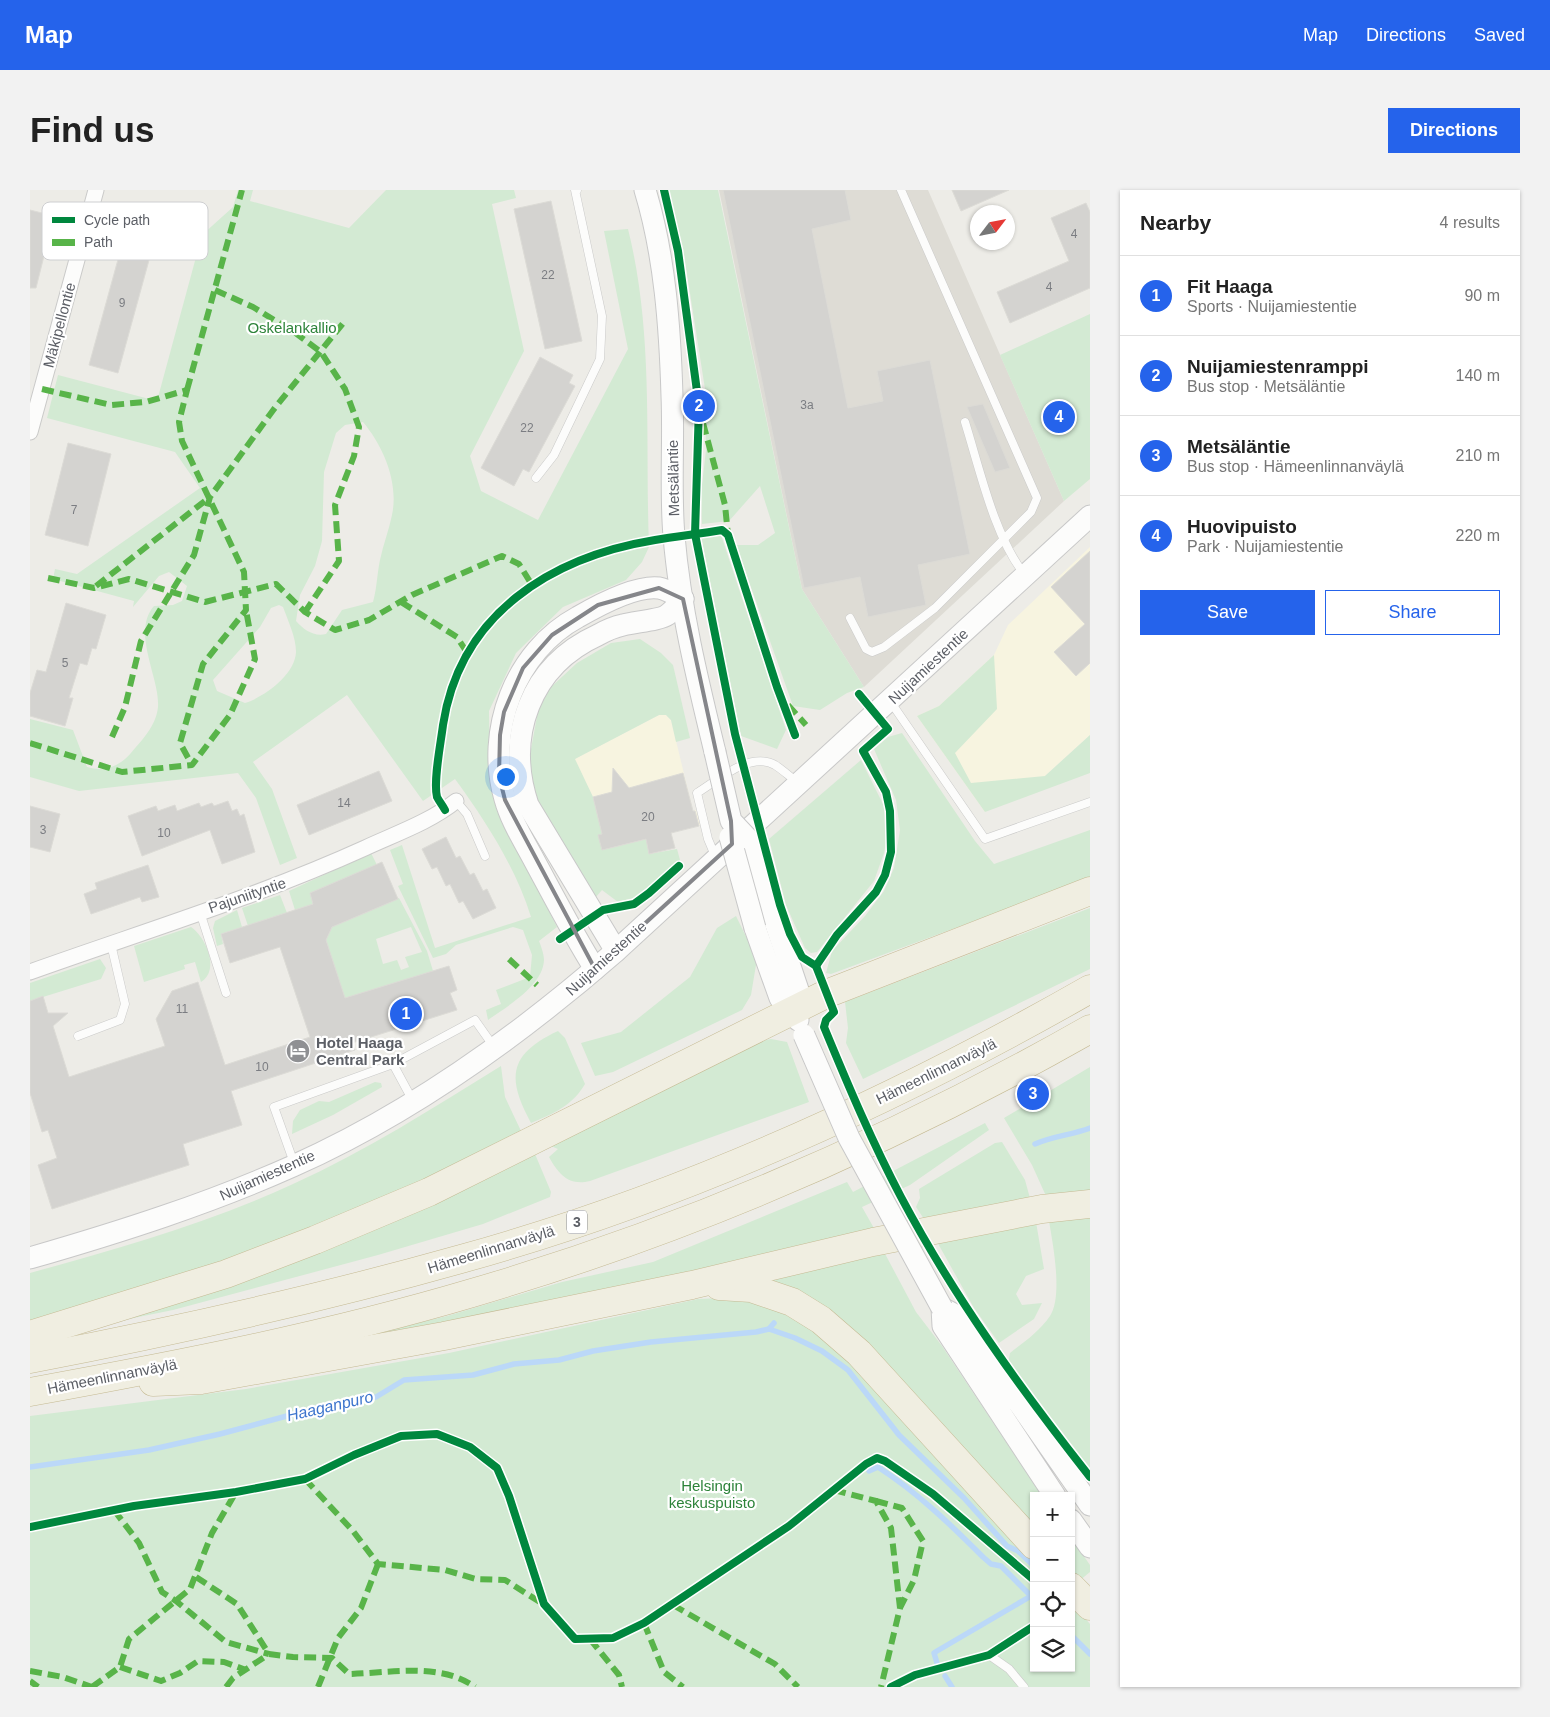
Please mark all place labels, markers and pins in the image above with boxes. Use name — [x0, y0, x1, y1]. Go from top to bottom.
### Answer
pin: 2 — [683, 387, 715, 425]
pin: 4 — [1043, 398, 1075, 436]
pin: 1 — [390, 995, 422, 1033]
place label: Hotel Haaga Central Park — [316, 1034, 405, 1068]
hotel icon: Hotel Haaga Central Park — [285, 1038, 311, 1064]
pin: 3 — [1017, 1075, 1049, 1113]

